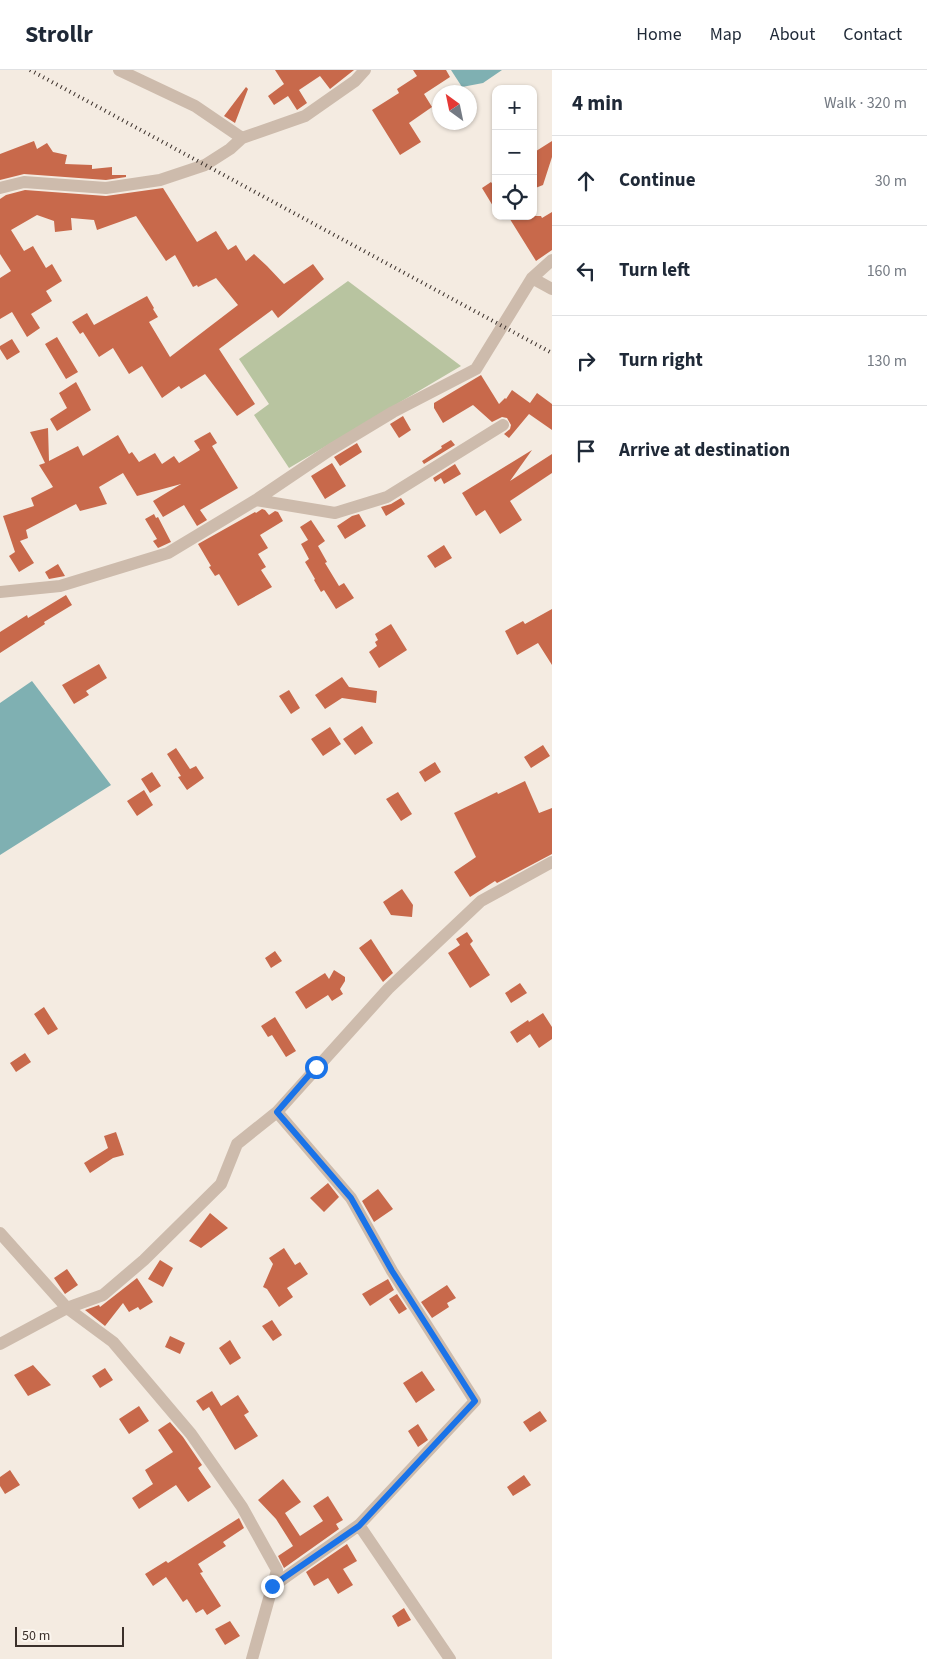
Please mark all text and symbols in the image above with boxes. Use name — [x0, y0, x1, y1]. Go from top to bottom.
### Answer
text: Strollr — [25, 17, 93, 52]
text: Home — [636, 22, 682, 47]
text: Map — [710, 22, 742, 47]
text: About — [770, 22, 815, 47]
text: Contact — [843, 22, 902, 47]
north arrow — [432, 85, 477, 130]
map controls — [492, 85, 537, 220]
button: + — [492, 85, 537, 130]
text: 4 min — [572, 88, 623, 118]
text: Walk · 320 m — [824, 92, 907, 114]
button: − — [492, 130, 537, 175]
icon: ahead — [572, 167, 600, 195]
text: Continue — [619, 167, 696, 194]
text: 30 m — [875, 170, 907, 192]
button: locate — [492, 175, 537, 220]
icon: left — [572, 257, 600, 285]
text: Turn left — [619, 257, 690, 284]
text: 160 m — [867, 260, 907, 282]
icon: right — [572, 347, 600, 375]
text: Turn right — [619, 347, 703, 374]
text: 130 m — [867, 350, 907, 372]
icon: arrive — [572, 437, 600, 465]
text: Arrive at destination — [619, 437, 790, 464]
route start — [305, 1056, 328, 1079]
route end — [261, 1575, 284, 1598]
scale bar — [15, 1624, 124, 1647]
text: 50 m — [22, 1626, 50, 1646]

